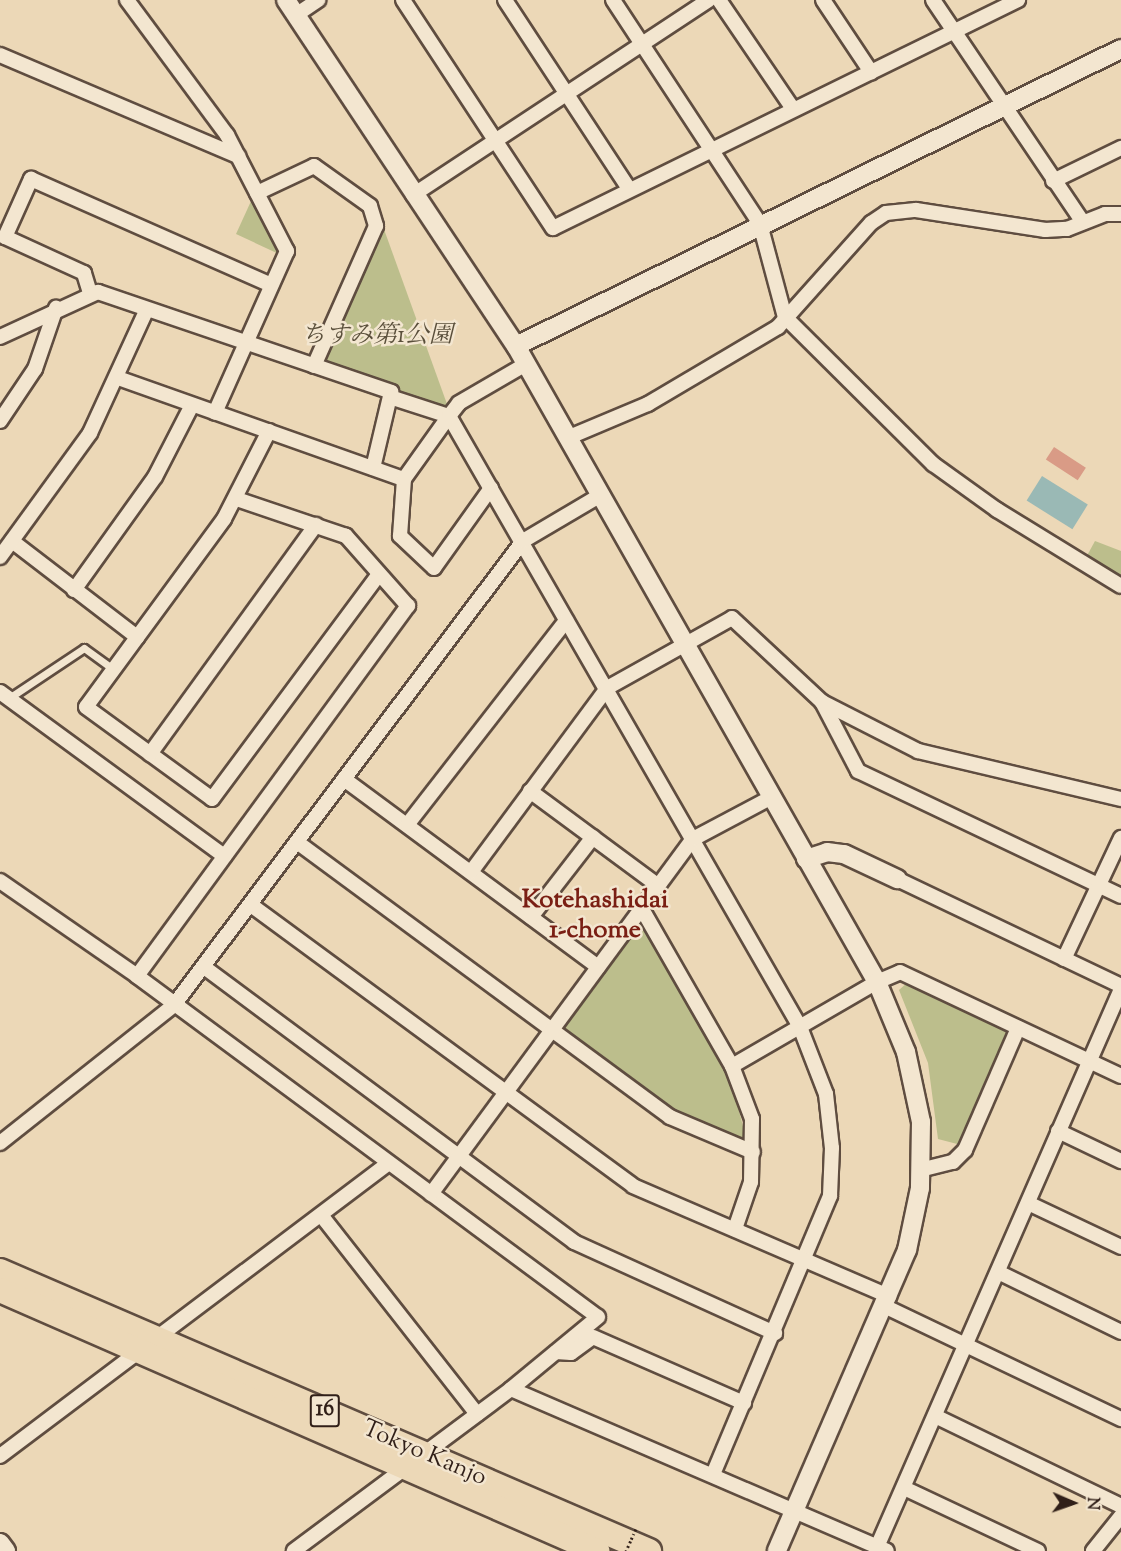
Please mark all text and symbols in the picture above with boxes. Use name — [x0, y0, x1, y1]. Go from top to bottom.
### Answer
park label: ちすみ第1公園 — [301, 323, 453, 351]
district label: Kotehashidai 1-chome — [522, 885, 668, 946]
road number: 16 — [308, 1392, 342, 1430]
street label: Tokyo Kanjo — [358, 1415, 490, 1493]
north arrow — [1043, 1473, 1103, 1533]
text: N — [1080, 1497, 1103, 1510]

